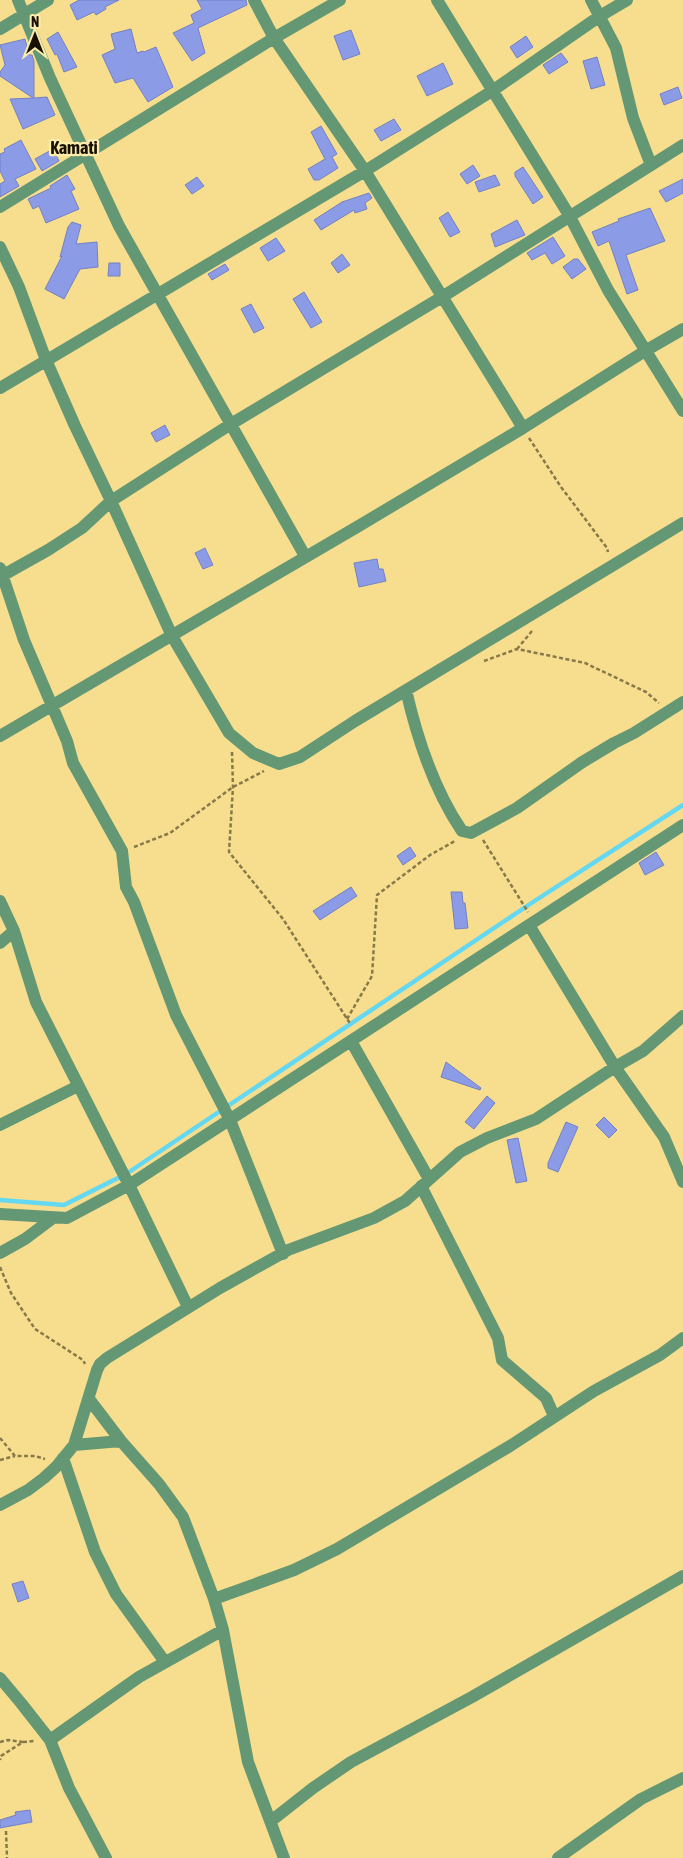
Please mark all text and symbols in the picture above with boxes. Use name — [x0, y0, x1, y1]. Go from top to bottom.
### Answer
north arrow — [10, 10, 60, 60]
text: N — [31, 14, 39, 30]
district label: Kamati — [50, 137, 98, 158]

